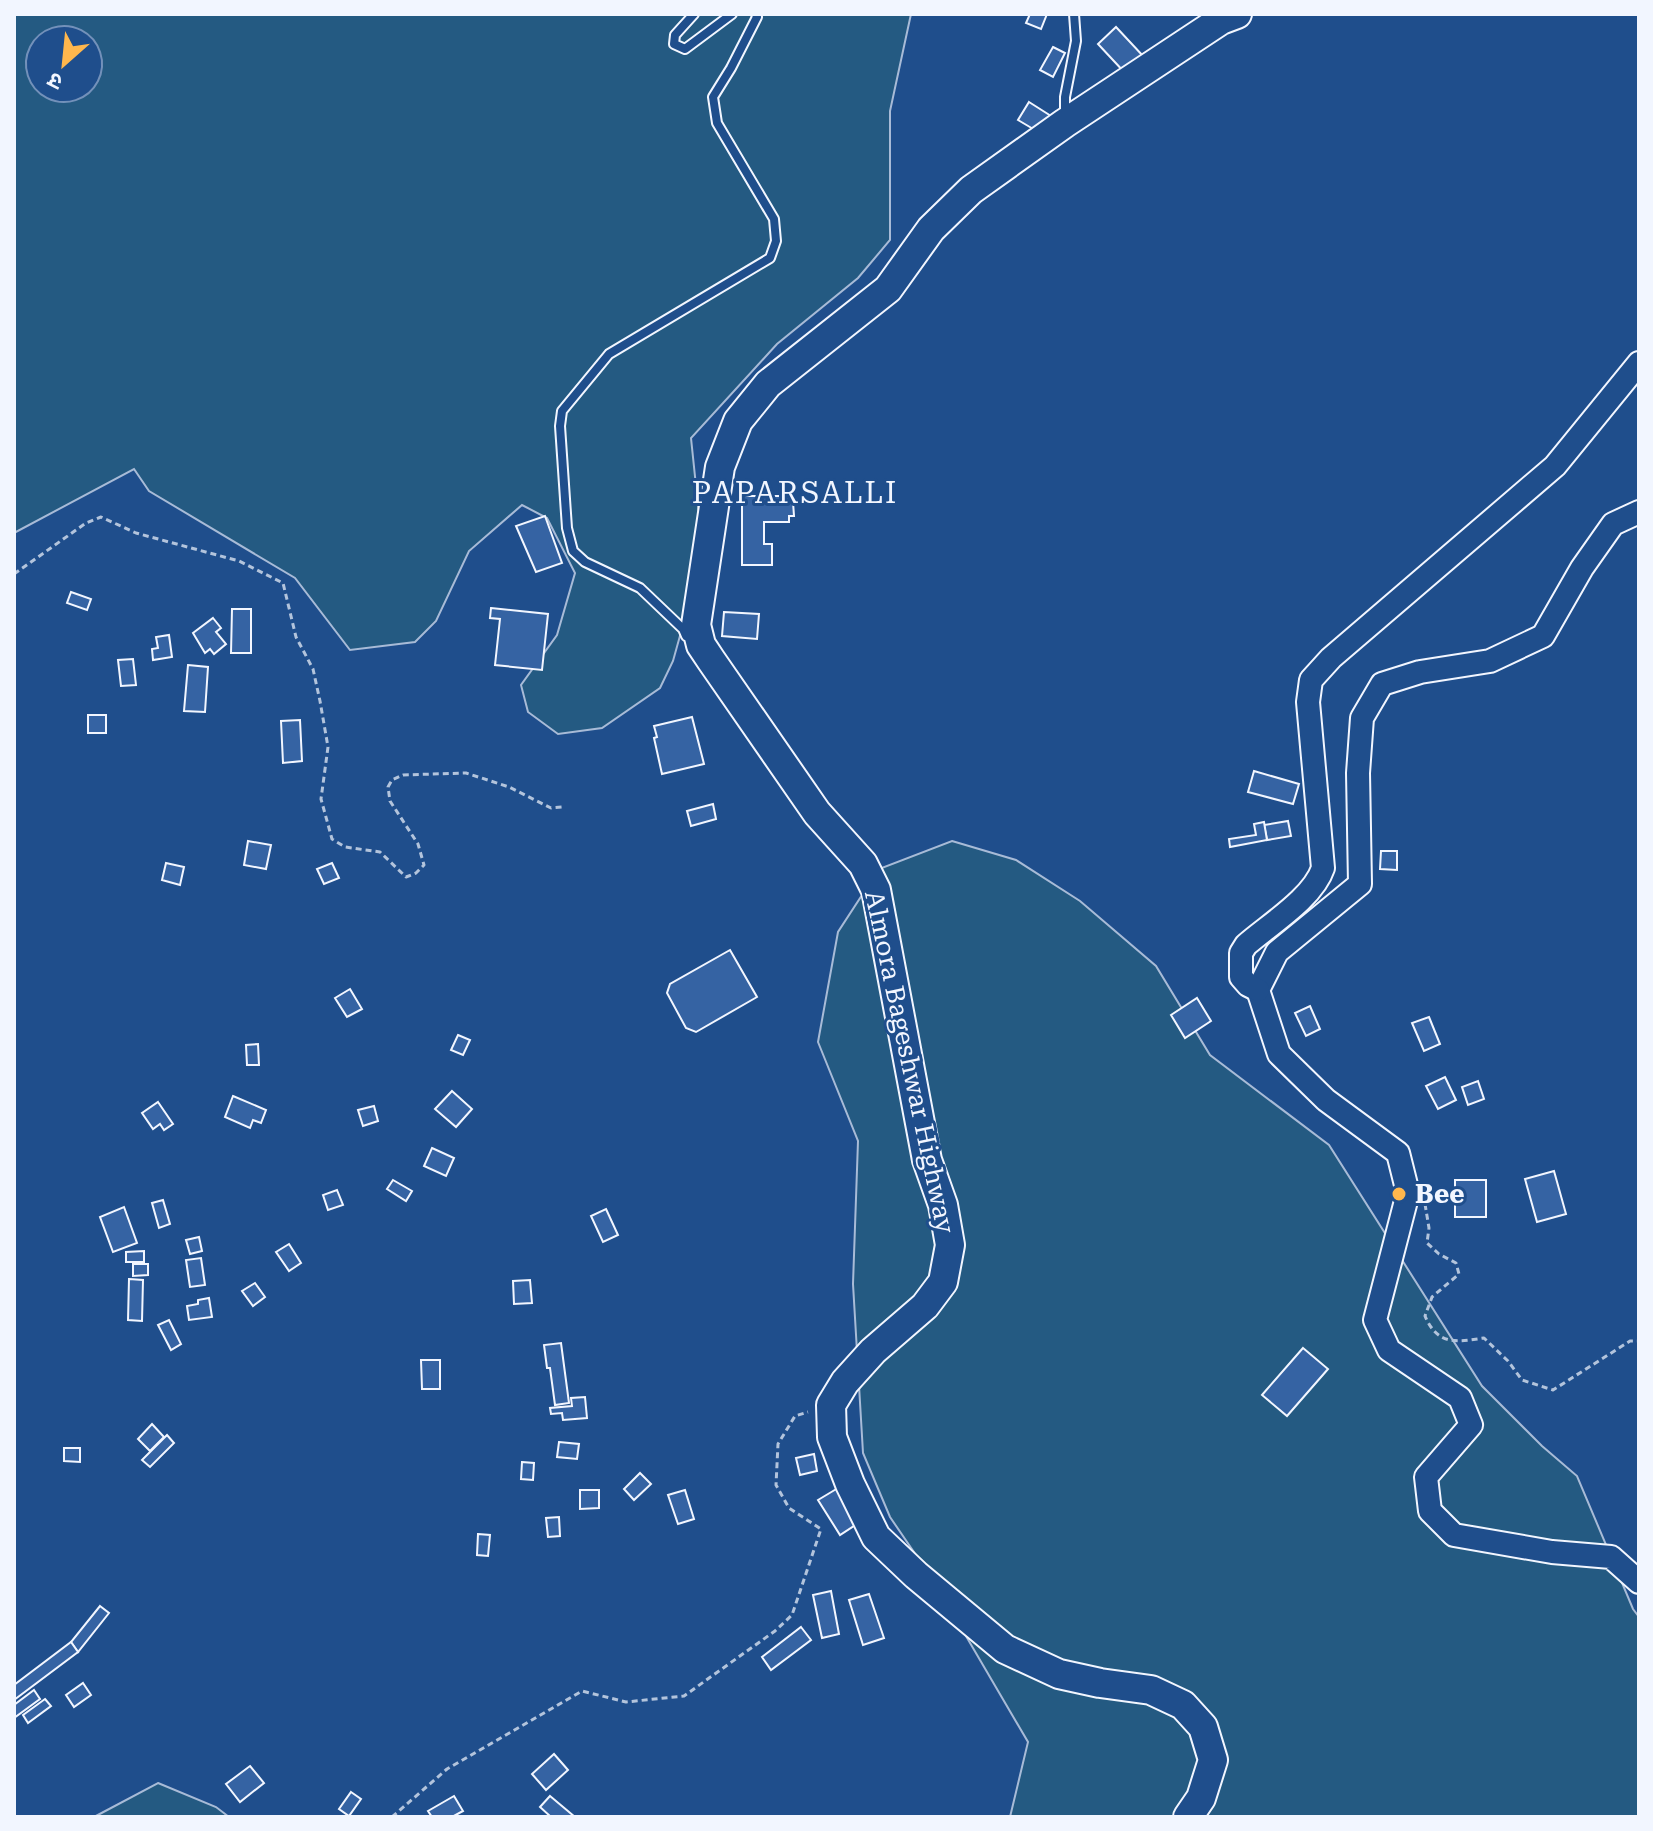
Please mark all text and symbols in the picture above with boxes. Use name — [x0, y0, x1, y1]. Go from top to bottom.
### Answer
north arrow — [24, 24, 104, 104]
text: उ — [43, 67, 67, 95]
district label: PAPARSALLI — [692, 475, 898, 510]
street label: Almora Bageshwar Highway — [859, 888, 961, 1237]
place label: Bee — [1415, 1179, 1464, 1209]
marker: Bee — [1390, 1185, 1408, 1203]

